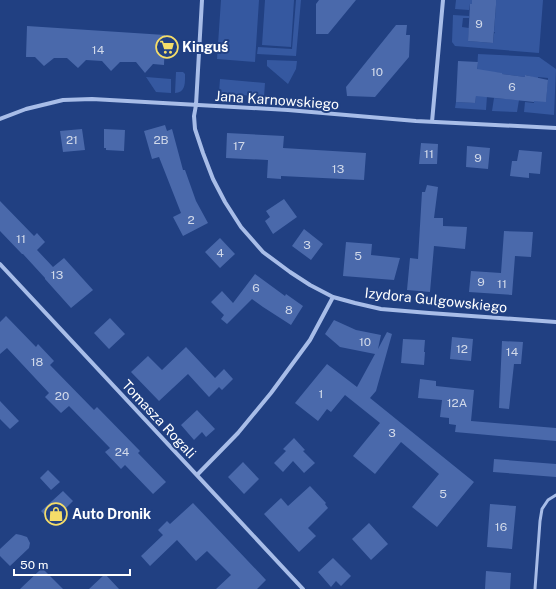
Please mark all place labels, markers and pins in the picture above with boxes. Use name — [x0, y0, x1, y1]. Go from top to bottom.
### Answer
supermarket icon: Kinguś — [154, 34, 180, 60]
place label: Kinguś — [182, 39, 229, 55]
shop icon: Auto Dronik — [43, 501, 69, 527]
place label: Auto Dronik — [72, 506, 151, 522]

